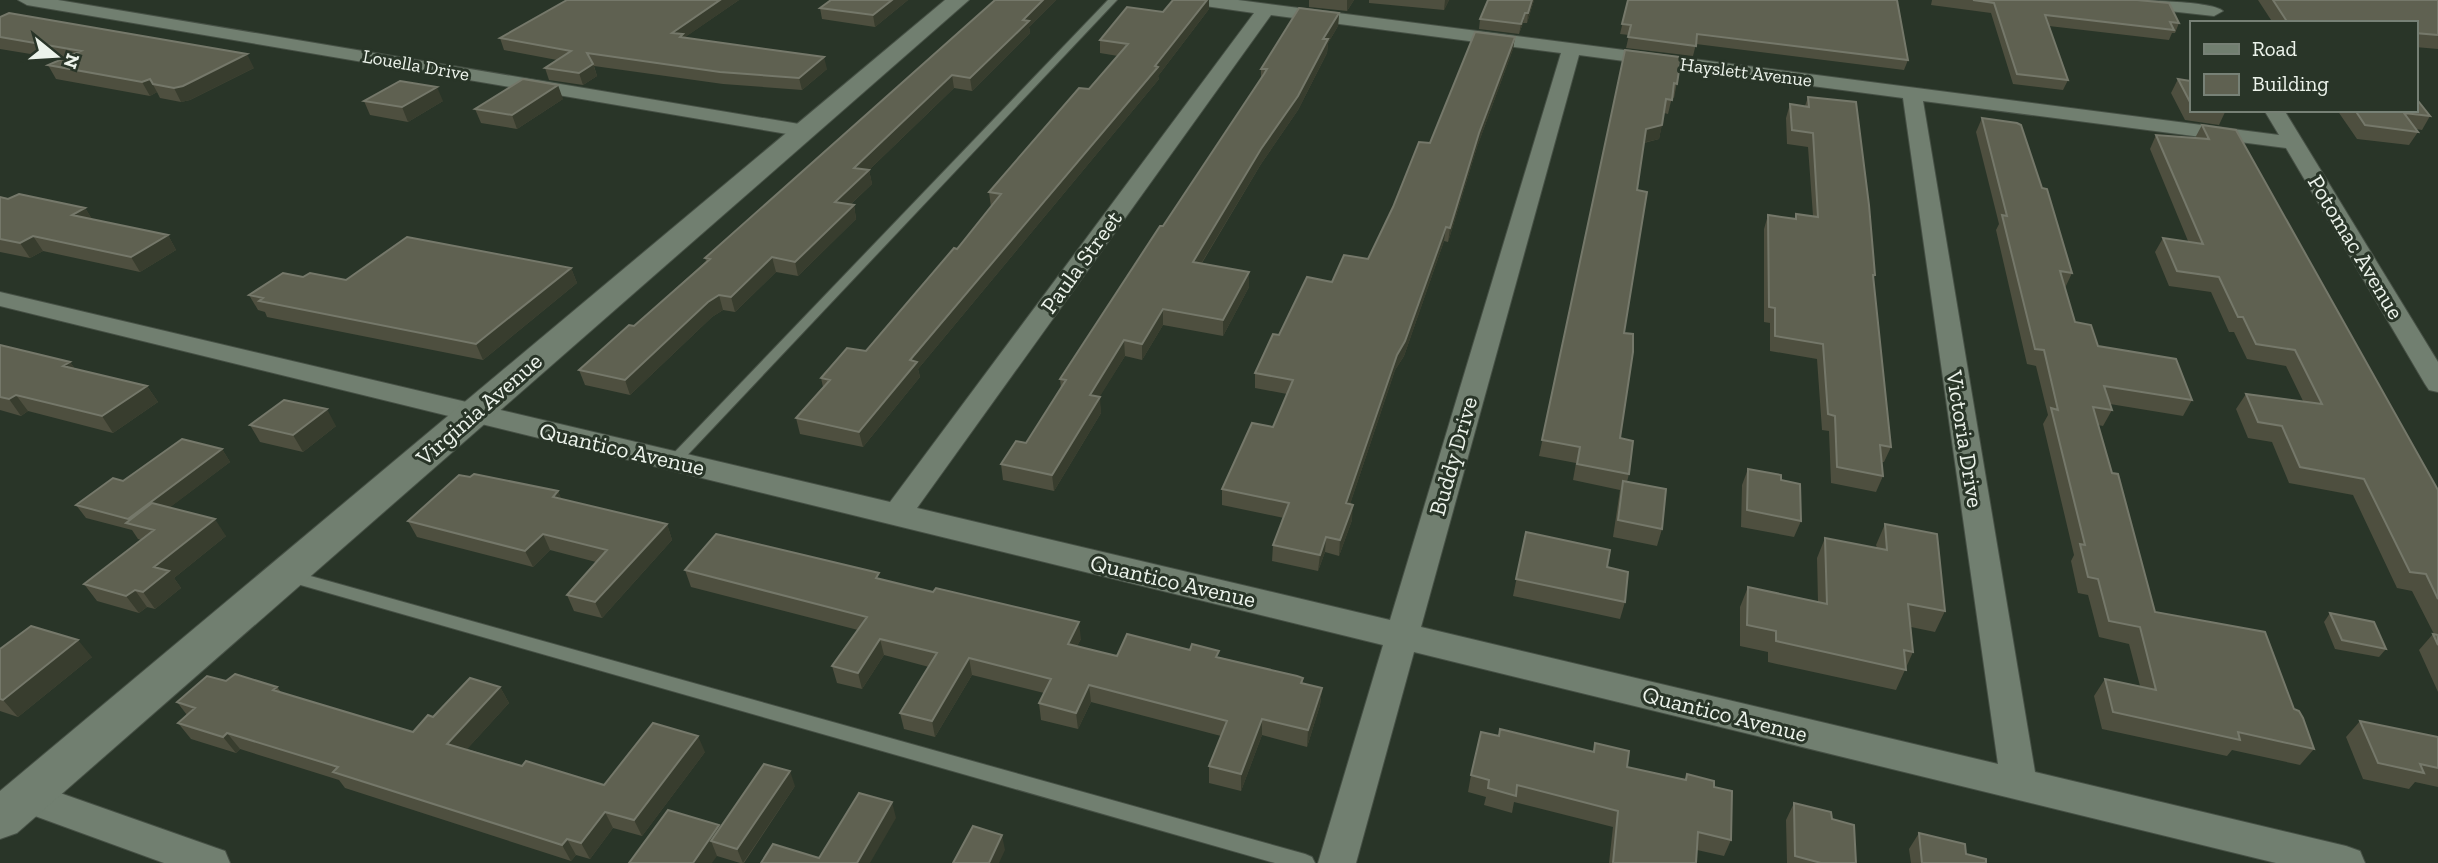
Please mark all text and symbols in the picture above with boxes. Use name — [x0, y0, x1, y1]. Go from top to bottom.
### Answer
north arrow — [21, 21, 91, 91]
legend — [2190, 21, 2417, 112]
text: Road — [2252, 36, 2298, 61]
street label: Louella Drive — [361, 44, 471, 86]
text: N — [59, 51, 85, 72]
street label: Hayslett Avenue — [1679, 52, 1813, 92]
text: Building — [2252, 71, 2329, 96]
street label: Potomac Avenue — [2302, 170, 2410, 324]
street label: Paula Street — [1034, 205, 1128, 319]
street label: Virginia Avenue — [410, 347, 548, 472]
street label: Victoria Drive — [1940, 367, 1990, 510]
street label: Buddy Drive — [1423, 393, 1483, 519]
street label: Quantico Avenue — [537, 416, 707, 482]
street label: Quantico Avenue — [1088, 548, 1258, 614]
street label: Quantico Avenue — [1640, 680, 1810, 748]

